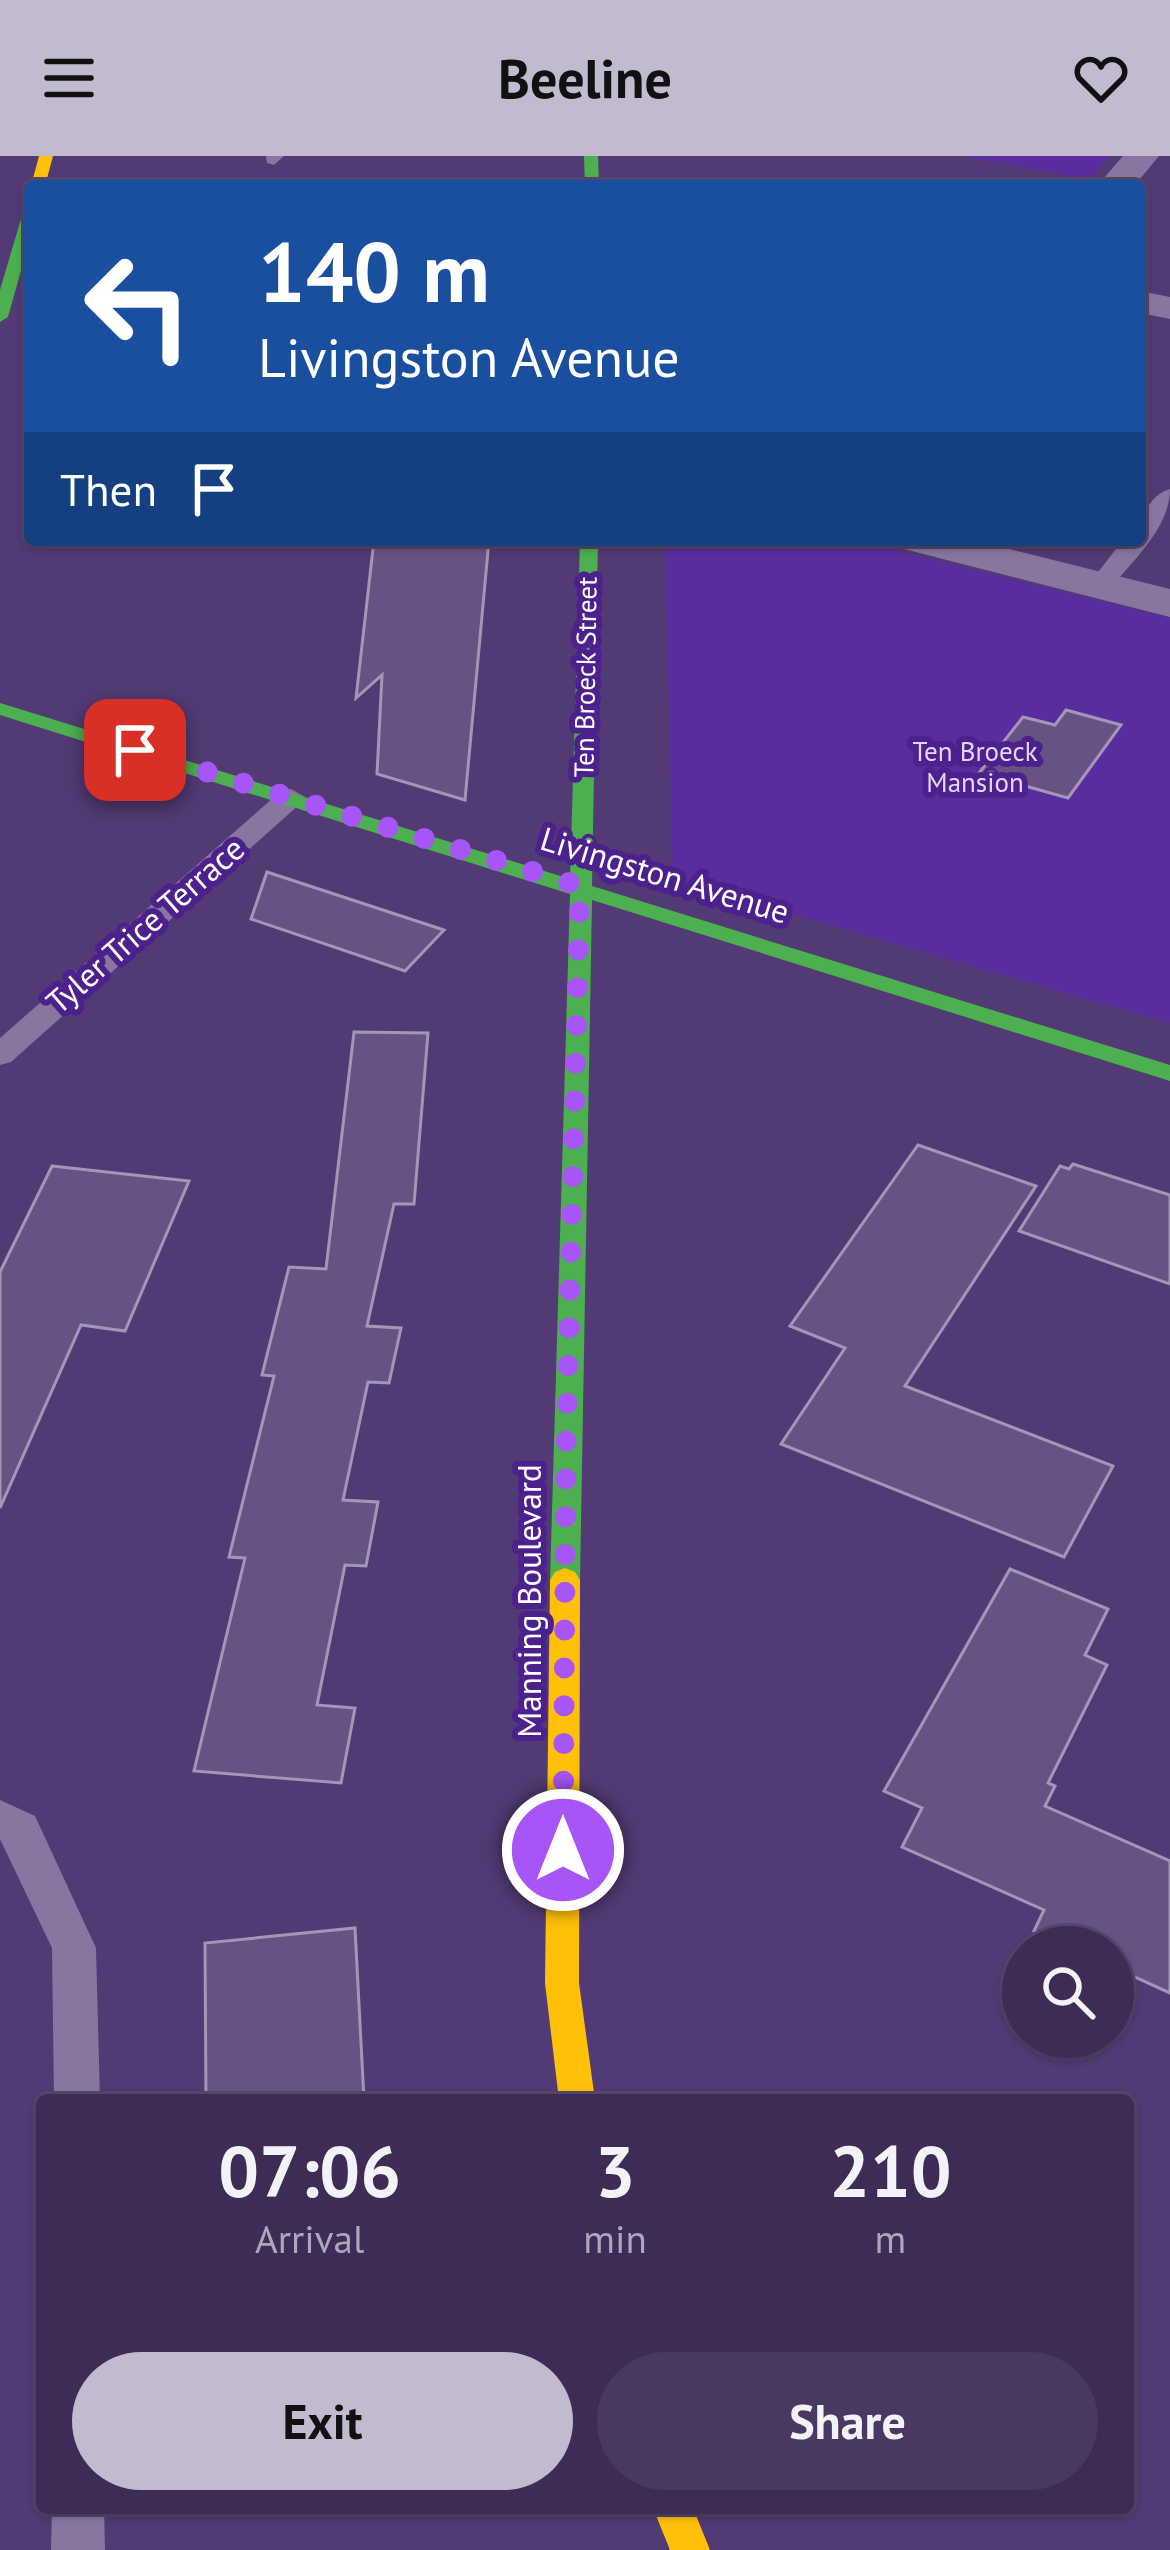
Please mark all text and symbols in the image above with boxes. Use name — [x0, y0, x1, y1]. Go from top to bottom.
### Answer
text: Beeline — [498, 43, 672, 113]
icon: menu — [36, 45, 102, 111]
icon: heart — [1068, 45, 1134, 111]
text: 140 m — [258, 216, 490, 325]
icon: left — [60, 228, 216, 384]
text: Livingston Avenue — [258, 322, 680, 392]
icon: arrive — [181, 456, 247, 522]
text: Then — [60, 460, 157, 518]
street label: Ten Broeck Street — [566, 576, 604, 778]
pin — [84, 699, 186, 801]
icon: arrive — [102, 717, 168, 783]
park label: Ten Broeck Mansion — [912, 734, 1038, 799]
street label: Livingston Avenue — [536, 816, 795, 933]
street label: Tyler Trice Terrace — [37, 827, 253, 1023]
street label: Manning Boulevard — [507, 1464, 550, 1738]
position arrow — [500, 1787, 626, 1913]
map controls — [1002, 1926, 1134, 2058]
button: search — [1002, 1926, 1134, 2058]
text: 07:06 — [218, 2124, 401, 2217]
text: 3 — [595, 2124, 636, 2217]
text: 210 — [829, 2124, 952, 2217]
text: Arrival — [255, 2213, 364, 2264]
text: min — [583, 2213, 647, 2264]
text: m — [875, 2213, 906, 2264]
button: Exit — [72, 2352, 573, 2490]
button: Share — [597, 2352, 1098, 2490]

